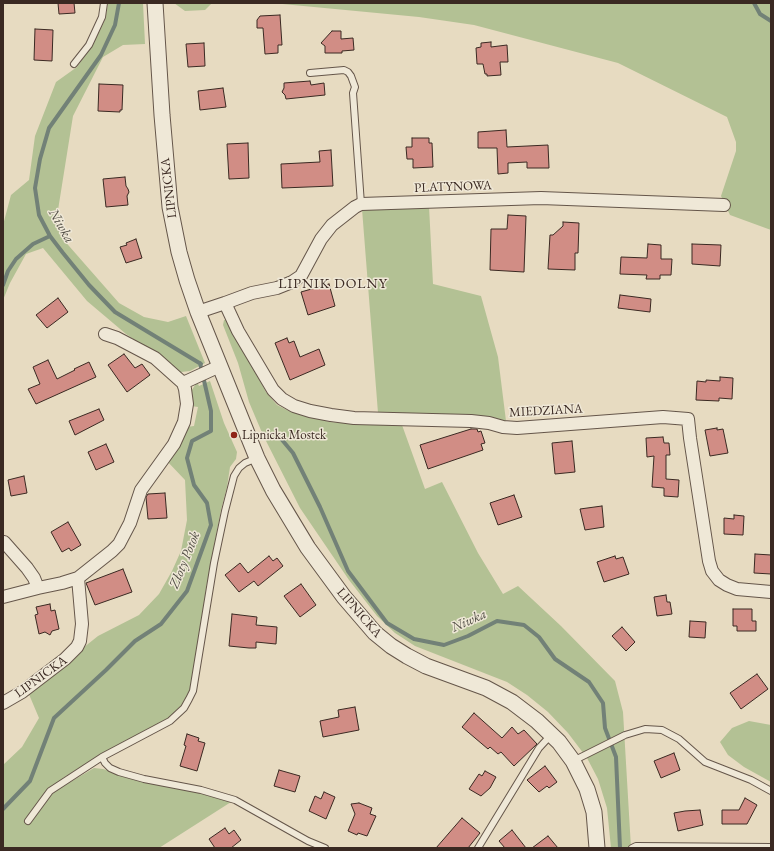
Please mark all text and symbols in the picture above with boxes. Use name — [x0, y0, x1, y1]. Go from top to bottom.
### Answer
street label: LIPNICKA — [158, 157, 180, 219]
street label: PLATYNOWA — [414, 178, 492, 196]
water label: Niwka — [45, 206, 77, 246]
district label: LIPNIK DOLNY — [278, 276, 388, 292]
street label: MIEDZIANA — [509, 401, 583, 421]
place label: Lipnicka Mostek — [242, 427, 326, 443]
marker: Lipnicka Mostek — [229, 430, 239, 440]
water label: Złoty Potok — [166, 529, 204, 591]
street label: LIPNICKA — [333, 585, 385, 641]
water label: Niwka — [449, 606, 489, 636]
street label: LIPNICKA — [12, 653, 70, 701]

